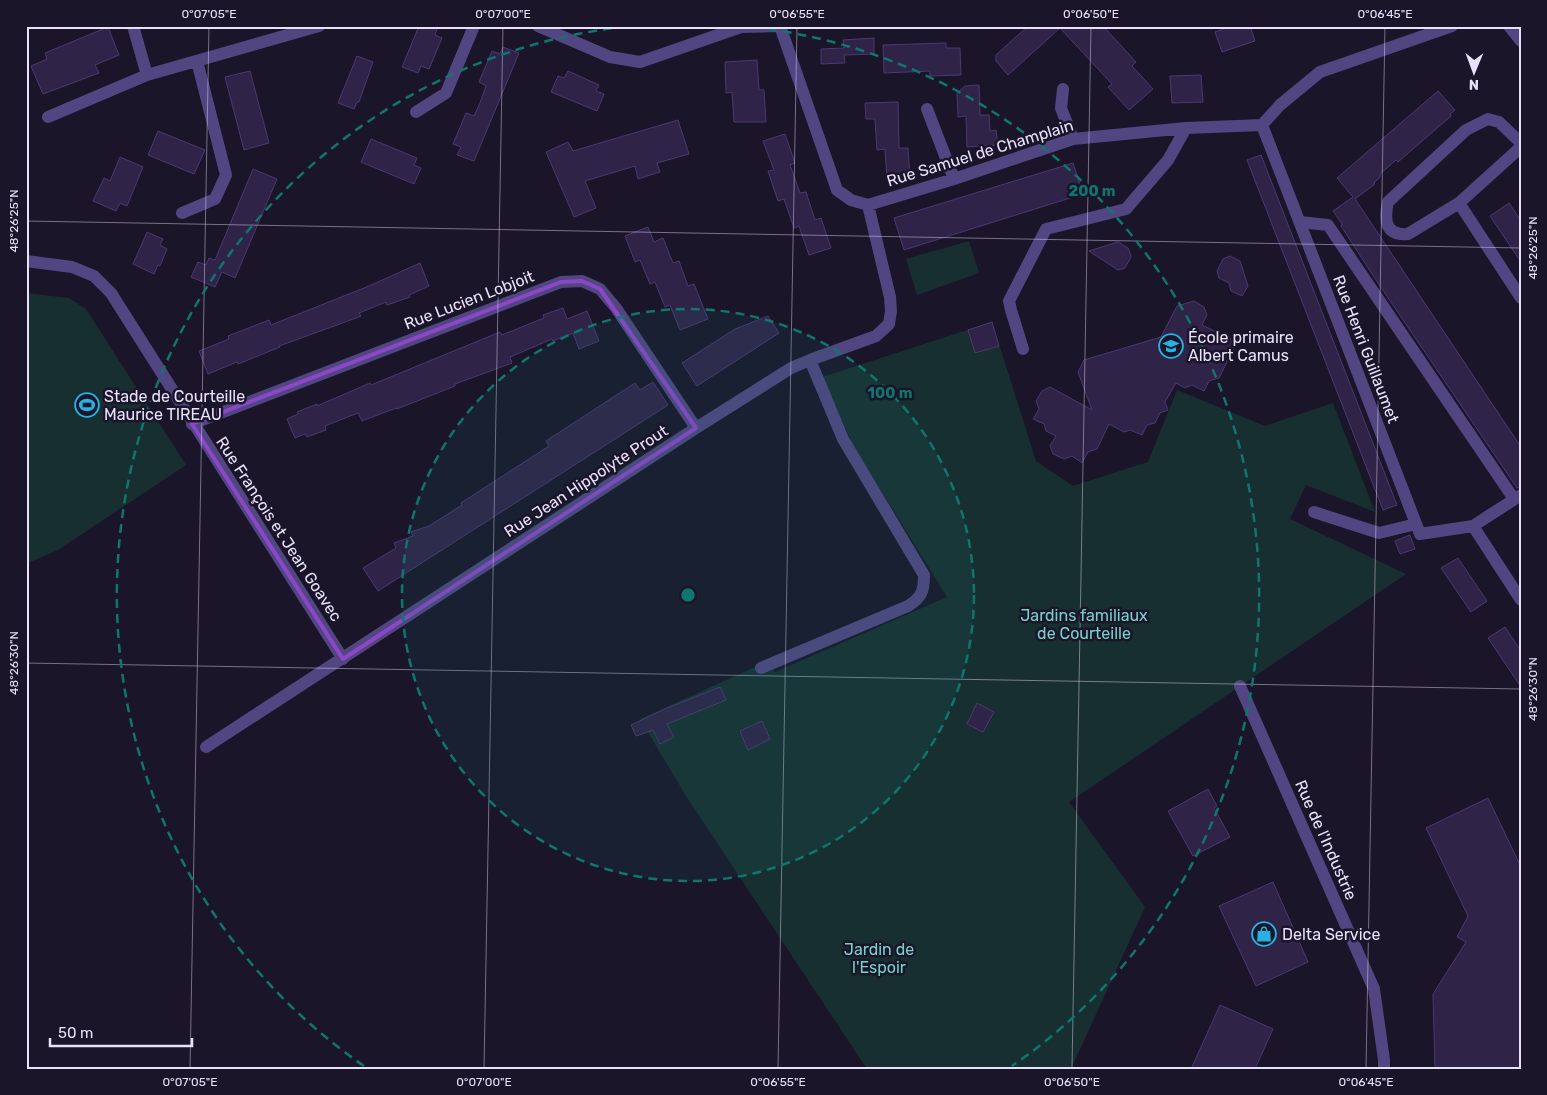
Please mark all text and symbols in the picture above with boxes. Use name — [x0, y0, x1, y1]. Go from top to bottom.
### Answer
text: 0°07'05"E — [181, 7, 237, 21]
text: 0°07'00"E — [475, 7, 531, 21]
text: 0°06'55"E — [769, 7, 825, 21]
text: 0°06'50"E — [1063, 7, 1119, 21]
text: 0°06'45"E — [1357, 7, 1413, 21]
north arrow — [1450, 48, 1500, 98]
text: N — [1469, 76, 1479, 93]
street label: Rue Samuel de Champlain — [884, 116, 1076, 190]
text: 200 m — [1068, 182, 1116, 200]
text: 48°26'25"N — [7, 189, 21, 253]
text: 48°26'25"N — [1526, 216, 1540, 280]
street label: Rue Lucien Lobjoit — [401, 266, 537, 334]
street label: Rue Henri Guillaumet — [1329, 272, 1403, 426]
place label: École primaire Albert Camus — [1188, 328, 1294, 365]
school or university icon: École primaire Albert Camus — [1158, 333, 1184, 359]
text: 100 m — [868, 384, 912, 402]
place label: Stade de Courteille Maurice TIREAU — [104, 387, 245, 424]
sports icon: Stade de Courteille Maurice TIREAU — [74, 392, 100, 418]
street label: Rue Jean Hippolyte Prout — [501, 421, 671, 541]
street label: Rue François et Jean Goavec — [212, 433, 346, 625]
centre of rings — [679, 586, 697, 604]
park label: Jardins familiaux de Courteille — [1020, 606, 1148, 643]
text: 48°26'30"N — [7, 631, 21, 695]
text: 48°26'30"N — [1526, 657, 1540, 721]
street label: Rue de l'Industrie — [1291, 777, 1361, 903]
shop icon: Delta Service — [1251, 921, 1277, 947]
place label: Delta Service — [1282, 925, 1380, 944]
park label: Jardin de l'Espoir — [844, 940, 914, 977]
scale bar — [50, 1015, 192, 1047]
text: 50 m — [58, 1024, 93, 1042]
text: 0°07'05"E — [162, 1075, 218, 1089]
text: 0°07'00"E — [456, 1075, 512, 1089]
text: 0°06'55"E — [750, 1075, 806, 1089]
text: 0°06'50"E — [1044, 1075, 1100, 1089]
text: 0°06'45"E — [1338, 1075, 1394, 1089]

